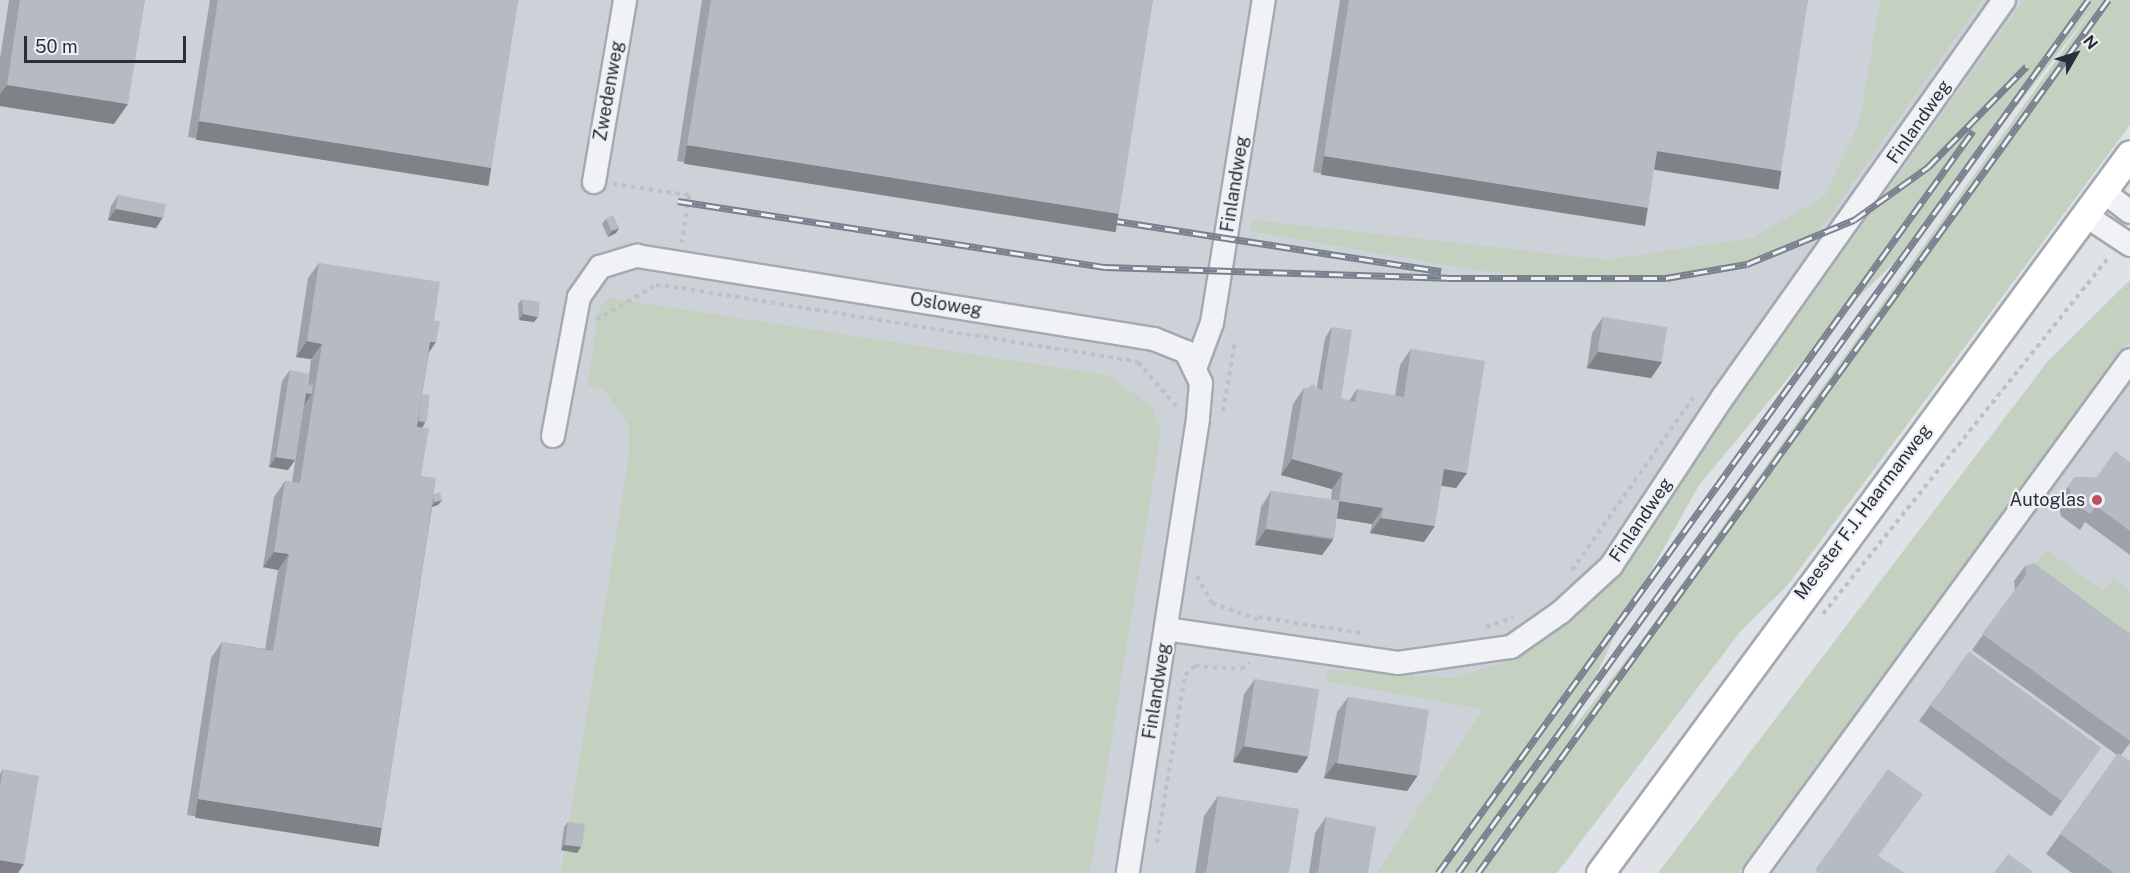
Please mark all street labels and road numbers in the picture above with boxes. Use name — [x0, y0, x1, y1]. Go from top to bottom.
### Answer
street label: Zwedenweg — [590, 39, 628, 143]
street label: Finlandweg — [1882, 76, 1956, 168]
street label: Finlandweg — [1217, 134, 1253, 234]
street label: Osloweg — [909, 289, 983, 321]
street label: Meester F.J. Haarmanweg — [1790, 420, 1936, 604]
street label: Finlandweg — [1605, 474, 1677, 566]
street label: Finlandweg — [1139, 641, 1175, 741]

